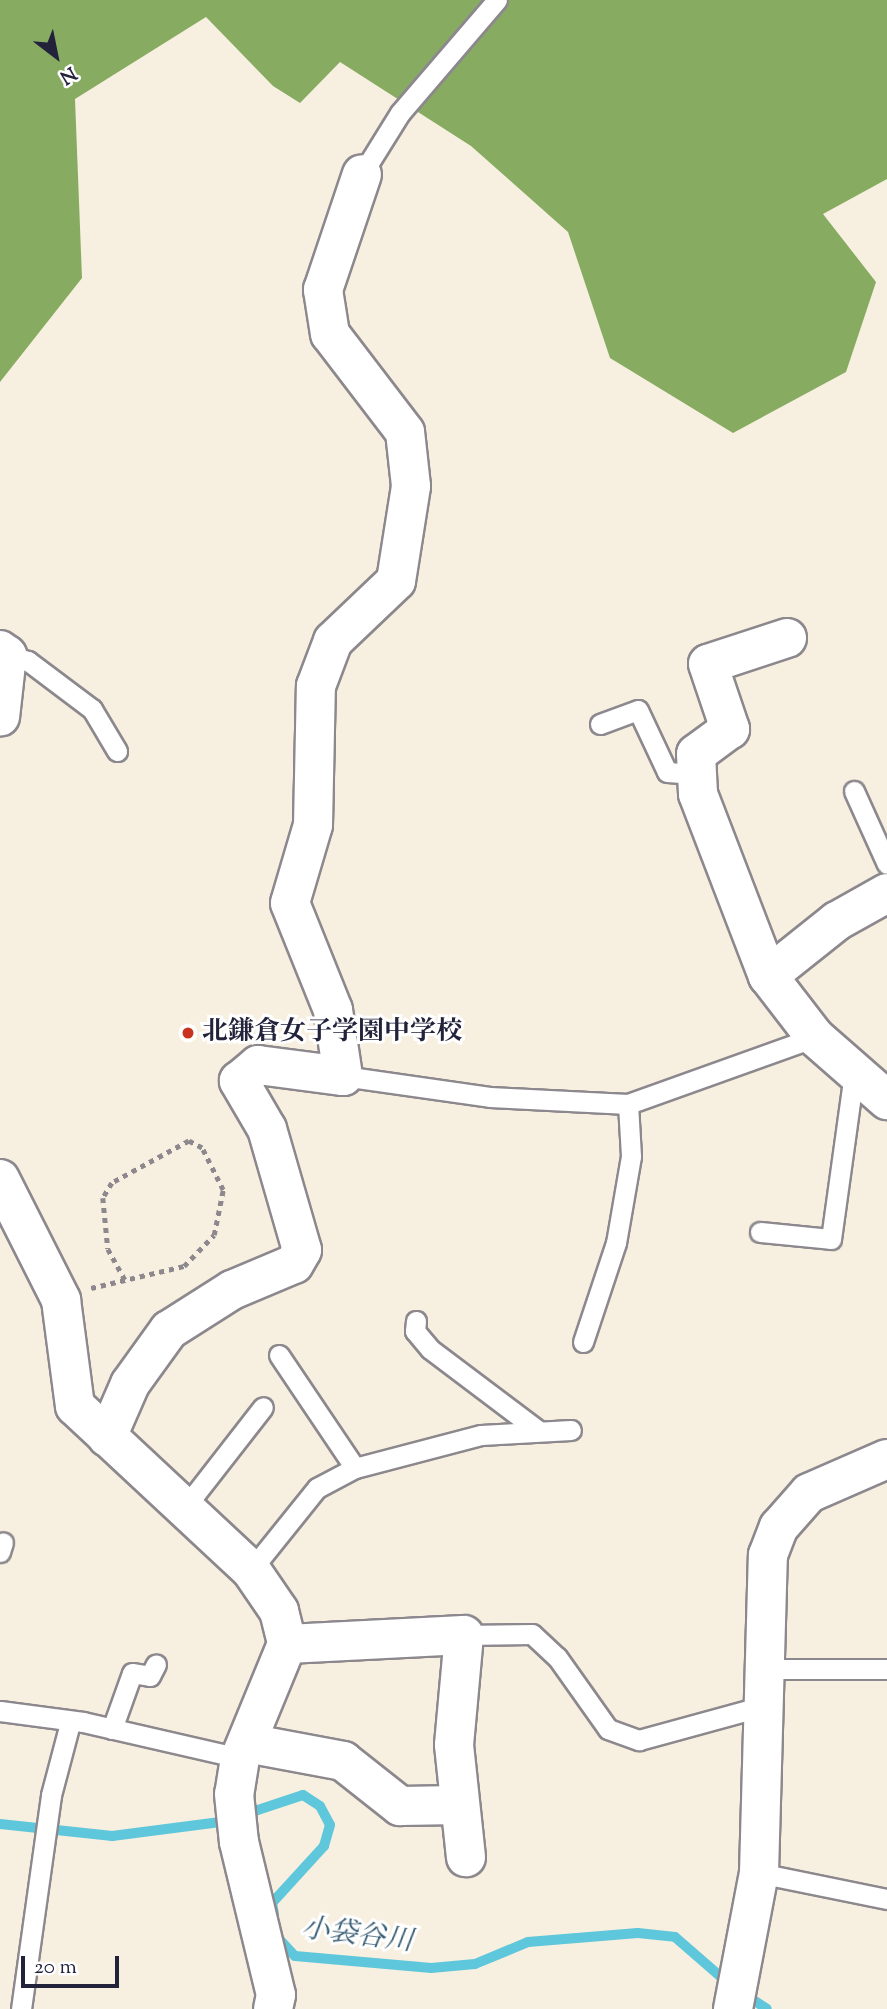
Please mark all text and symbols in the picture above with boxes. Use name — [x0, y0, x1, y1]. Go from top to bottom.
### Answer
north arrow — [21, 21, 91, 91]
text: N — [54, 59, 81, 90]
place label: 北鎌倉女子学園中学校 — [202, 1017, 462, 1049]
marker: 北鎌倉女子学園中学校 — [180, 1025, 196, 1041]
water label: 小袋谷川 — [299, 1913, 415, 1959]
scale bar — [24, 1942, 122, 1986]
text: 20 m — [34, 1953, 77, 1983]

